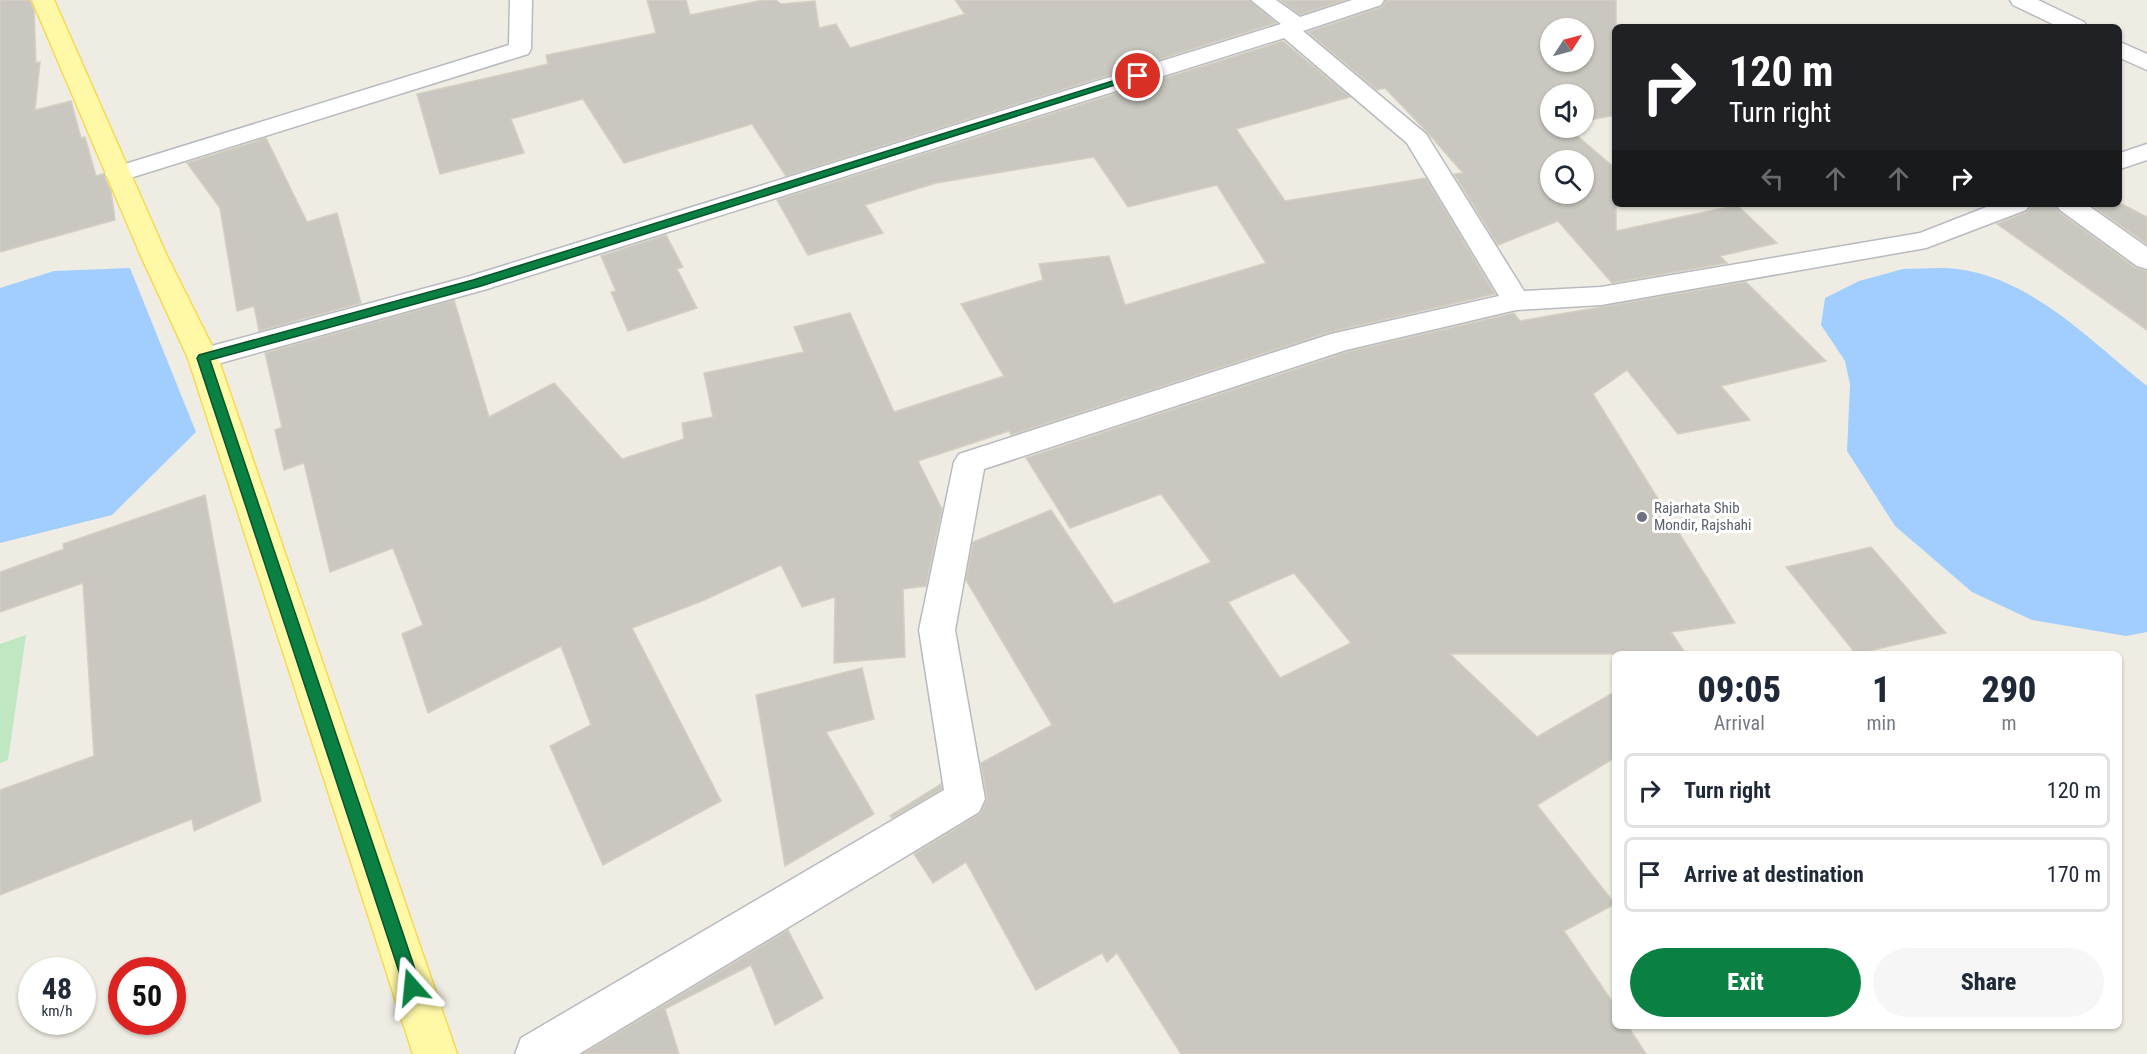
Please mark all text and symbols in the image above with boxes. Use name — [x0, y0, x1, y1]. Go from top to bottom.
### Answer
north arrow — [1540, 18, 1594, 72]
map controls — [1540, 18, 1594, 204]
text: 120 m — [1729, 47, 1834, 96]
icon: right — [1630, 48, 1708, 126]
pin — [1112, 50, 1163, 101]
icon: arrive — [1121, 59, 1154, 92]
button: sound — [1540, 84, 1594, 138]
text: Turn right — [1729, 97, 1831, 129]
button: search — [1540, 150, 1594, 204]
icon: left — [1756, 162, 1789, 195]
icon: ahead — [1819, 162, 1852, 195]
icon: ahead — [1882, 162, 1915, 195]
icon: right — [1945, 162, 1978, 195]
place label: Rajarhata Shib Mondir, Rajshahi — [1654, 499, 1752, 534]
marker: Rajarhata Shib Mondir, Rajshahi — [1635, 510, 1649, 524]
text: 09:05 — [1698, 669, 1781, 711]
text: 1 — [1872, 669, 1890, 711]
text: 290 — [1981, 669, 2036, 711]
text: Arrival — [1714, 711, 1765, 735]
text: min — [1867, 711, 1896, 735]
text: m — [2001, 711, 2016, 735]
icon: right — [1633, 774, 1666, 807]
text: Turn right — [1684, 778, 1771, 803]
text: 120 m — [2047, 778, 2101, 803]
icon: arrive — [1633, 858, 1666, 891]
text: Arrive at destination — [1684, 862, 1864, 887]
text: 170 m — [2047, 862, 2101, 887]
button: Exit — [1630, 948, 1861, 1017]
button: Share — [1873, 948, 2104, 1017]
position arrow — [380, 955, 444, 1019]
speed limit sign: 50 — [108, 957, 186, 1035]
text: 48 — [42, 971, 72, 1006]
text: km/h — [42, 1002, 72, 1020]

